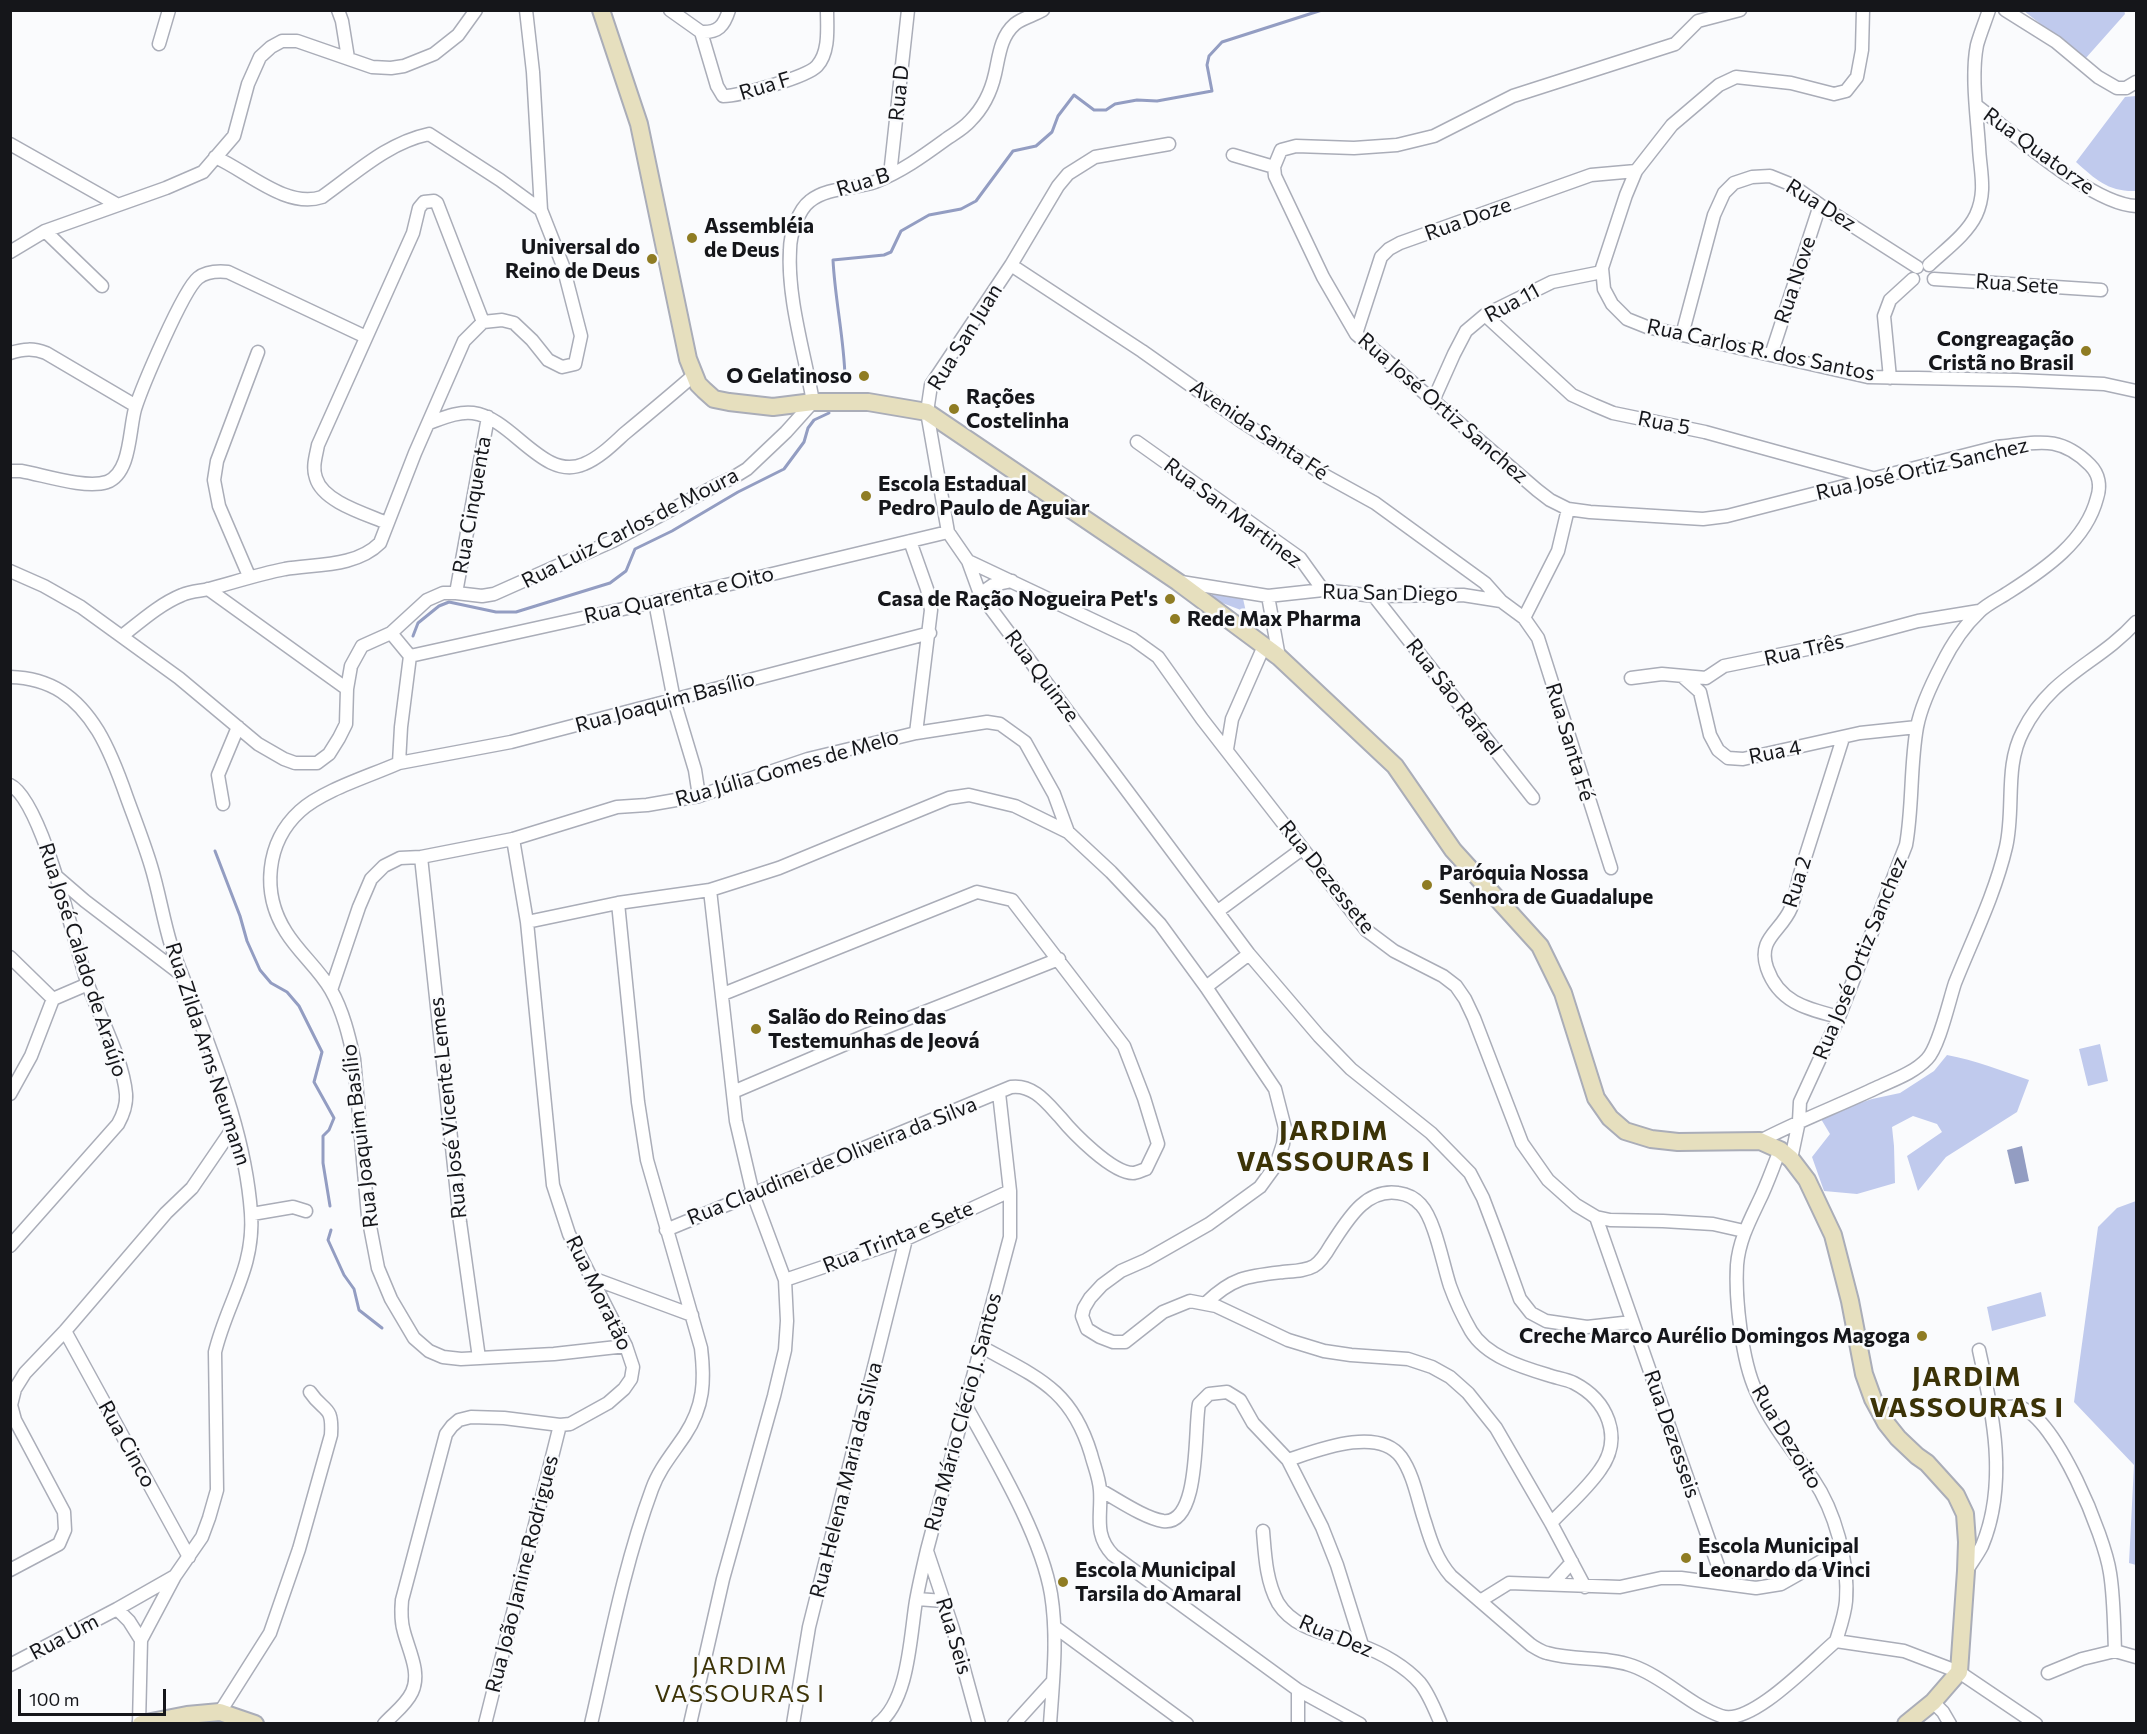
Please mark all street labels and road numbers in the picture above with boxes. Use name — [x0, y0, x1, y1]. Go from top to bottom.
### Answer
street label: Rua D — [884, 64, 914, 122]
street label: Rua F — [736, 66, 794, 106]
street label: Rua Quatorze — [1978, 102, 2100, 200]
street label: Rua B — [833, 162, 893, 202]
street label: Rua Dez — [1781, 174, 1861, 236]
street label: Rua Doze — [1421, 192, 1515, 246]
street label: Rua Nove — [1769, 233, 1821, 327]
street label: Rua Sete — [1974, 269, 2060, 299]
street label: Rua 11 — [1480, 278, 1544, 328]
street label: Rua San Juan — [922, 279, 1008, 395]
street label: Rua Carlos R. dos Santos — [1645, 314, 1877, 386]
street label: Rua José Ortiz Sanchez — [1353, 327, 1533, 489]
street label: Avenida Santa Fé — [1185, 374, 1333, 486]
street label: Rua 5 — [1636, 406, 1692, 440]
street label: Rua José Ortiz Sanchez — [1813, 432, 2031, 506]
street label: Rua Cinquenta — [448, 434, 496, 576]
street label: Rua San Martinez — [1159, 453, 1307, 573]
street label: Rua Luiz Carlos de Moura — [517, 462, 743, 594]
street label: Rua Quarenta e Oito — [582, 561, 776, 629]
street label: Rua San Diego — [1322, 579, 1458, 607]
street label: Rua Quinze — [999, 625, 1085, 727]
street label: Rua Três — [1762, 629, 1846, 671]
street label: Rua São Rafael — [1401, 634, 1507, 760]
street label: Rua Joaquim Basílio — [572, 666, 758, 738]
street label: Rua Santa Fé — [1540, 680, 1600, 804]
street label: Rua Júlia Gomes de Melo — [672, 724, 902, 812]
street label: Rua 4 — [1746, 735, 1804, 769]
street label: Rua Dezessete — [1274, 815, 1380, 939]
street label: Rua José Calado de Araújo — [33, 840, 133, 1080]
street label: Rua 2 — [1777, 853, 1817, 911]
street label: Rua José Ortiz Sanchez — [1808, 853, 1912, 1063]
street label: Rua Zilda Arns Neumann — [160, 939, 256, 1169]
street label: Rua José Vicente Lemes — [424, 996, 472, 1220]
street label: Rua Joaquim Basílio — [336, 1043, 384, 1229]
street label: Rua Claudinei de Oliveira da Silva — [684, 1091, 980, 1231]
street label: Rua Trinta e Sete — [819, 1195, 977, 1279]
street label: Rua Moratão — [560, 1232, 638, 1354]
street label: Rua Mário Clécio J. Santos — [919, 1290, 1007, 1534]
street label: Rua Helena Maria da Silva — [804, 1359, 888, 1601]
street label: Rua Dezesseis — [1638, 1367, 1706, 1501]
street label: Rua Dezoito — [1746, 1381, 1828, 1493]
street label: Rua Cinco — [93, 1396, 161, 1492]
street label: Rua João Janine Rodrigues — [480, 1453, 564, 1695]
street label: Rua Seis — [930, 1595, 978, 1677]
street label: Rua Um — [25, 1608, 103, 1666]
street label: Rua Dez — [1295, 1609, 1377, 1663]

